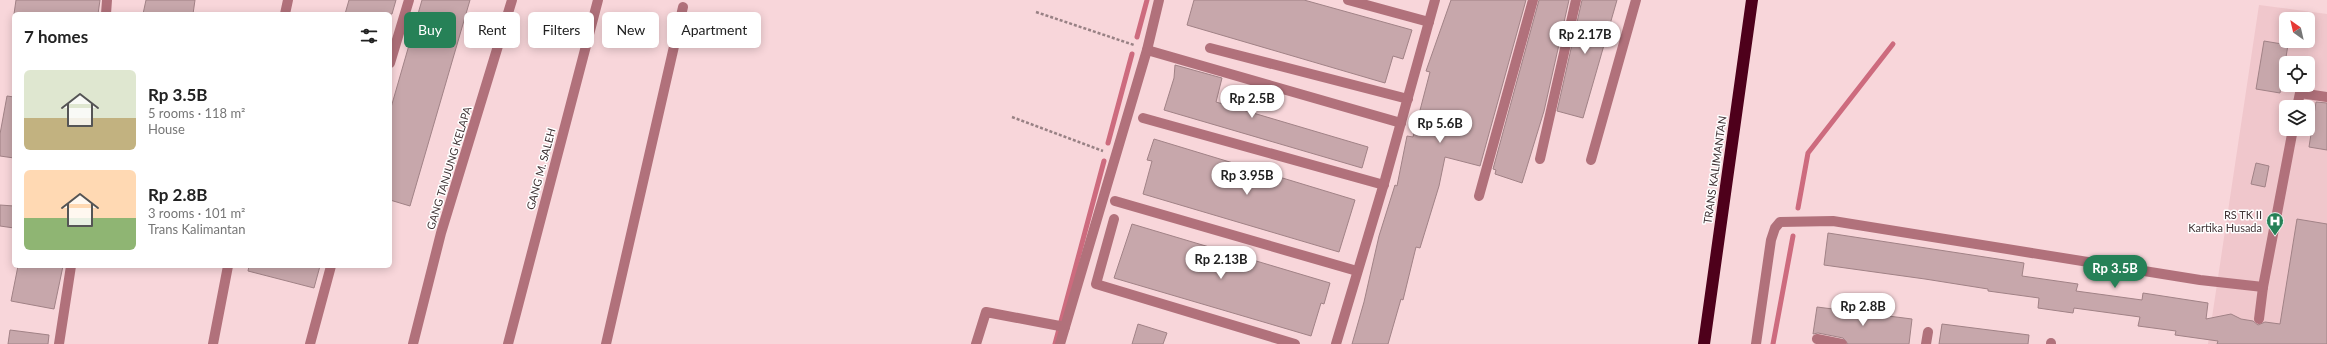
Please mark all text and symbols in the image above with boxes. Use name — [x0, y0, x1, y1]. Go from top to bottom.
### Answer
chip: Buy — [404, 12, 456, 48]
chip: Rent — [464, 12, 520, 48]
chip: Filters — [528, 12, 594, 48]
chip: New — [602, 12, 659, 48]
chip: Apartment — [667, 12, 761, 48]
north arrow — [2279, 12, 2315, 48]
map controls — [2279, 12, 2315, 136]
pin: Rp 2.17B — [1544, 21, 1626, 55]
icon: filters — [358, 25, 380, 47]
text: 7 homes — [24, 26, 88, 47]
text: Rp 2.17B — [1558, 26, 1612, 42]
button: locate — [2279, 56, 2315, 92]
text: Rp 3.5B — [148, 84, 208, 105]
pin: Rp 2.5B — [1215, 85, 1289, 119]
icon: home — [56, 86, 104, 134]
text: Rp 2.5B — [1229, 90, 1275, 106]
button: layers — [2279, 100, 2315, 136]
street label: GANG TANJUNG KELAPA — [424, 104, 474, 231]
text: 5 rooms · 118 m² — [148, 105, 245, 121]
pin: Rp 5.6B — [1403, 110, 1477, 144]
text: Rp 5.6B — [1417, 115, 1463, 131]
street label: TRANS KALIMANTAN — [1700, 115, 1729, 225]
text: House — [148, 121, 185, 137]
street label: GANG M. SALEH — [523, 127, 558, 211]
pin: Rp 3.95B — [1206, 162, 1288, 196]
text: Rp 3.95B — [1220, 167, 1274, 183]
text: Rp 2.8B — [148, 184, 208, 205]
icon: home — [56, 186, 104, 234]
text: 3 rooms · 101 m² — [148, 205, 245, 221]
place label: RS TK II Kartika Husada — [2188, 208, 2262, 234]
hospital icon: RS TK II Kartika Husada — [2265, 211, 2285, 236]
text: Trans Kalimantan — [148, 221, 245, 237]
pin: Rp 2.13B — [1180, 246, 1262, 280]
text: Rp 2.13B — [1194, 251, 1248, 267]
pin: Rp 3.5B — [2078, 255, 2152, 289]
text: Rp 3.5B — [2092, 260, 2138, 276]
pin: Rp 2.8B — [1826, 293, 1900, 327]
text: Rp 2.8B — [1840, 298, 1886, 314]

